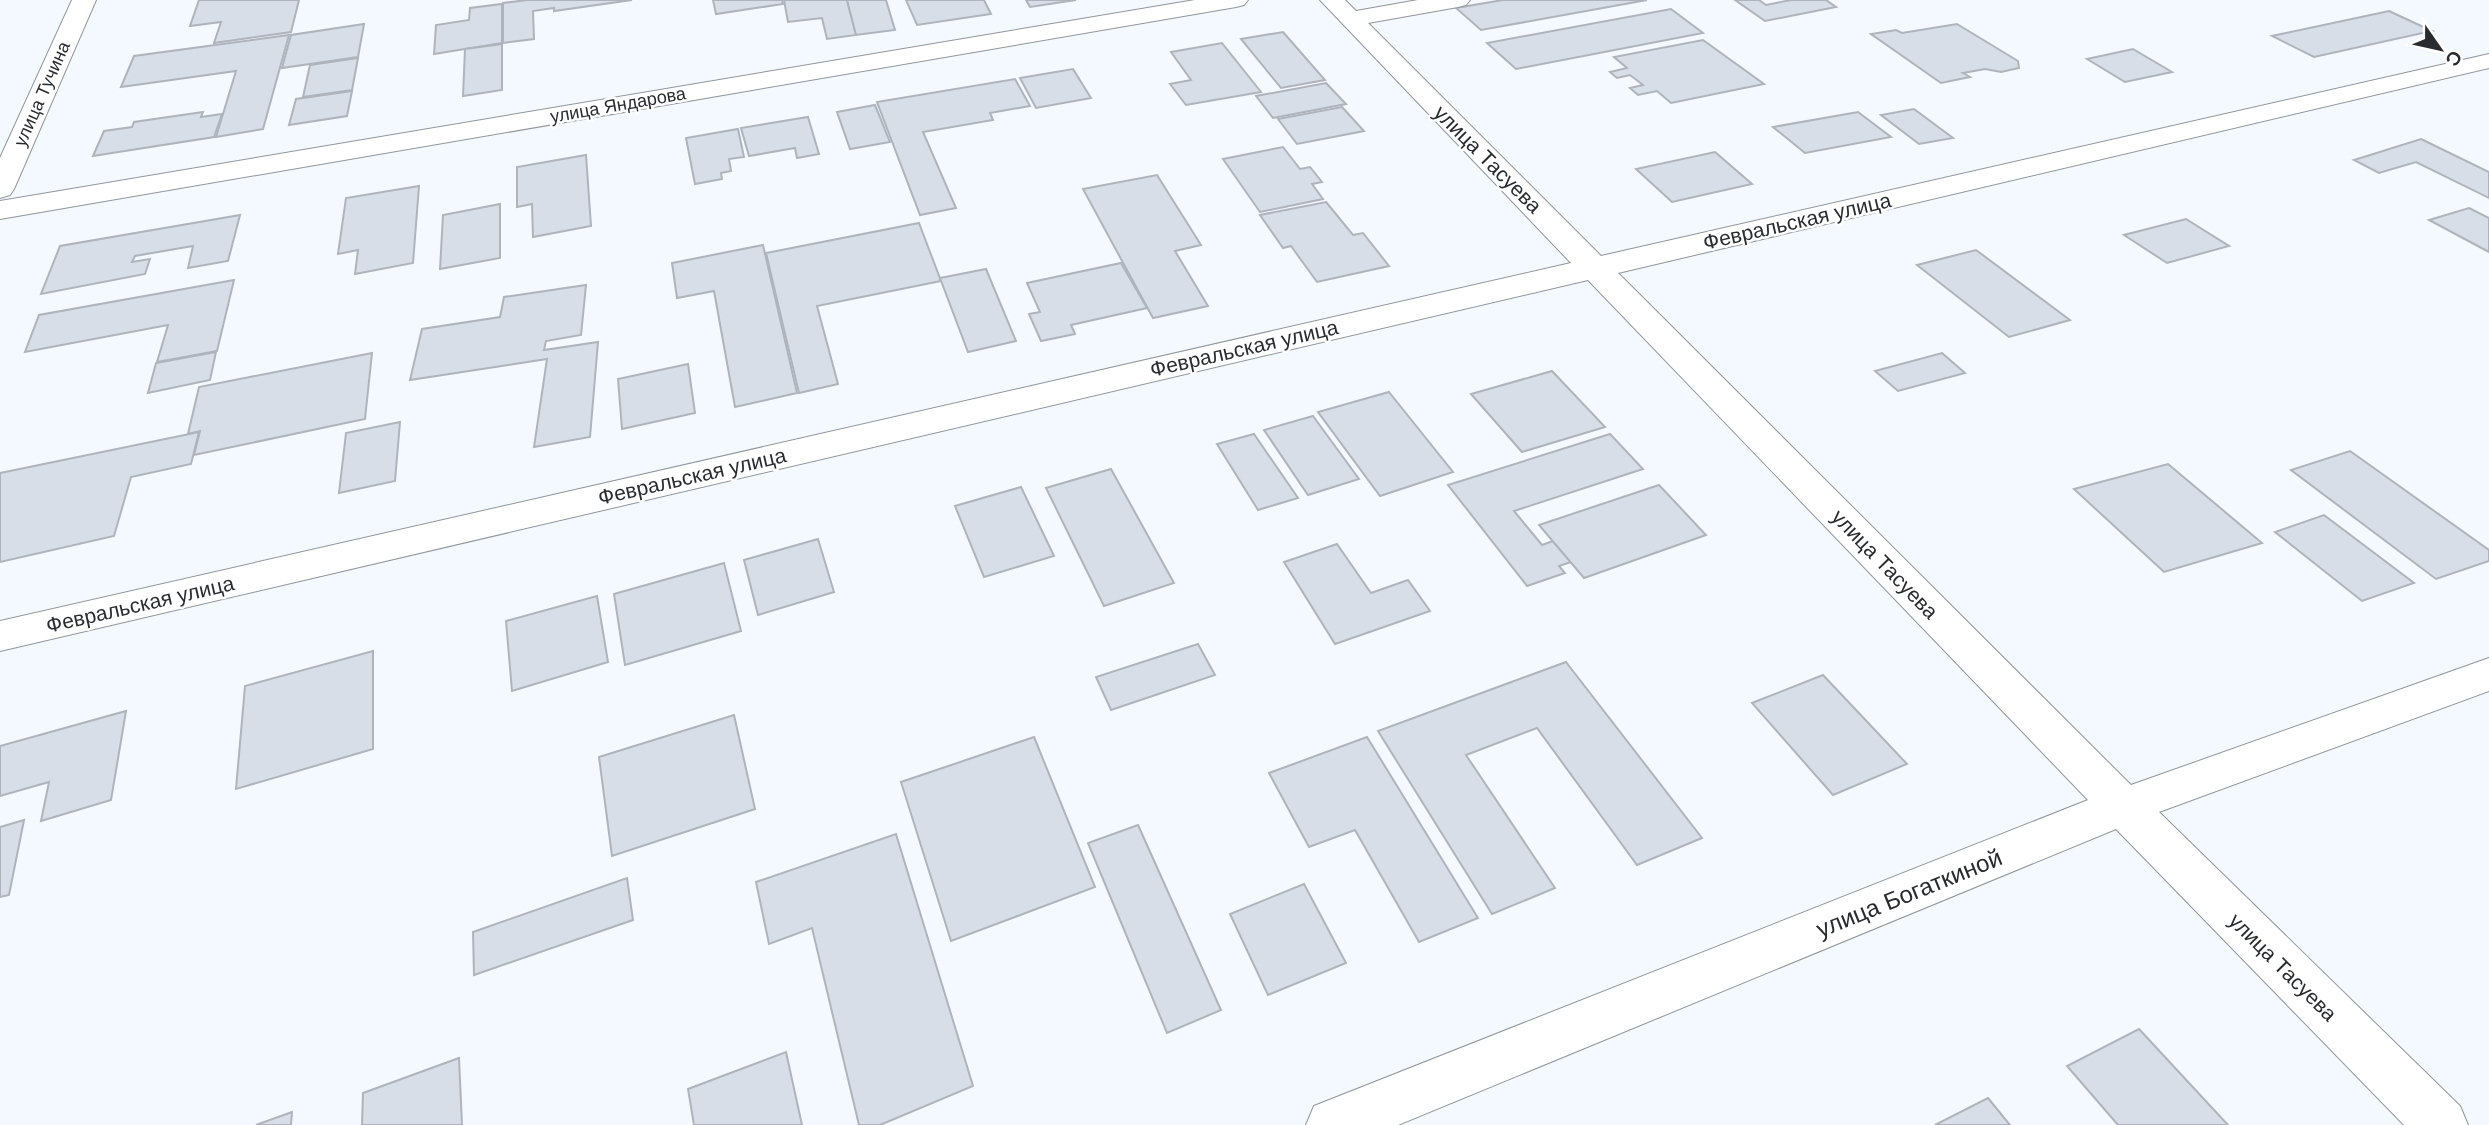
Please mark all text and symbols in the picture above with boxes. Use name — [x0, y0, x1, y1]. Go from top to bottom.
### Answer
north arrow — [2405, 14, 2475, 84]
street label: улица Тучина — [10, 37, 74, 150]
text: С — [2441, 47, 2466, 70]
street label: улица Яндарова — [549, 83, 688, 127]
street label: улица Тасуева — [1430, 101, 1547, 218]
street label: Февральская улица — [1701, 188, 1893, 254]
street label: Февральская улица — [1148, 315, 1340, 381]
street label: Февральская улица — [596, 443, 788, 509]
street label: улица Тасуева — [1827, 505, 1943, 623]
street label: Февральская улица — [44, 571, 236, 637]
street label: улица Богаткиной — [1812, 843, 2006, 943]
street label: улица Тасуева — [2225, 909, 2342, 1026]

